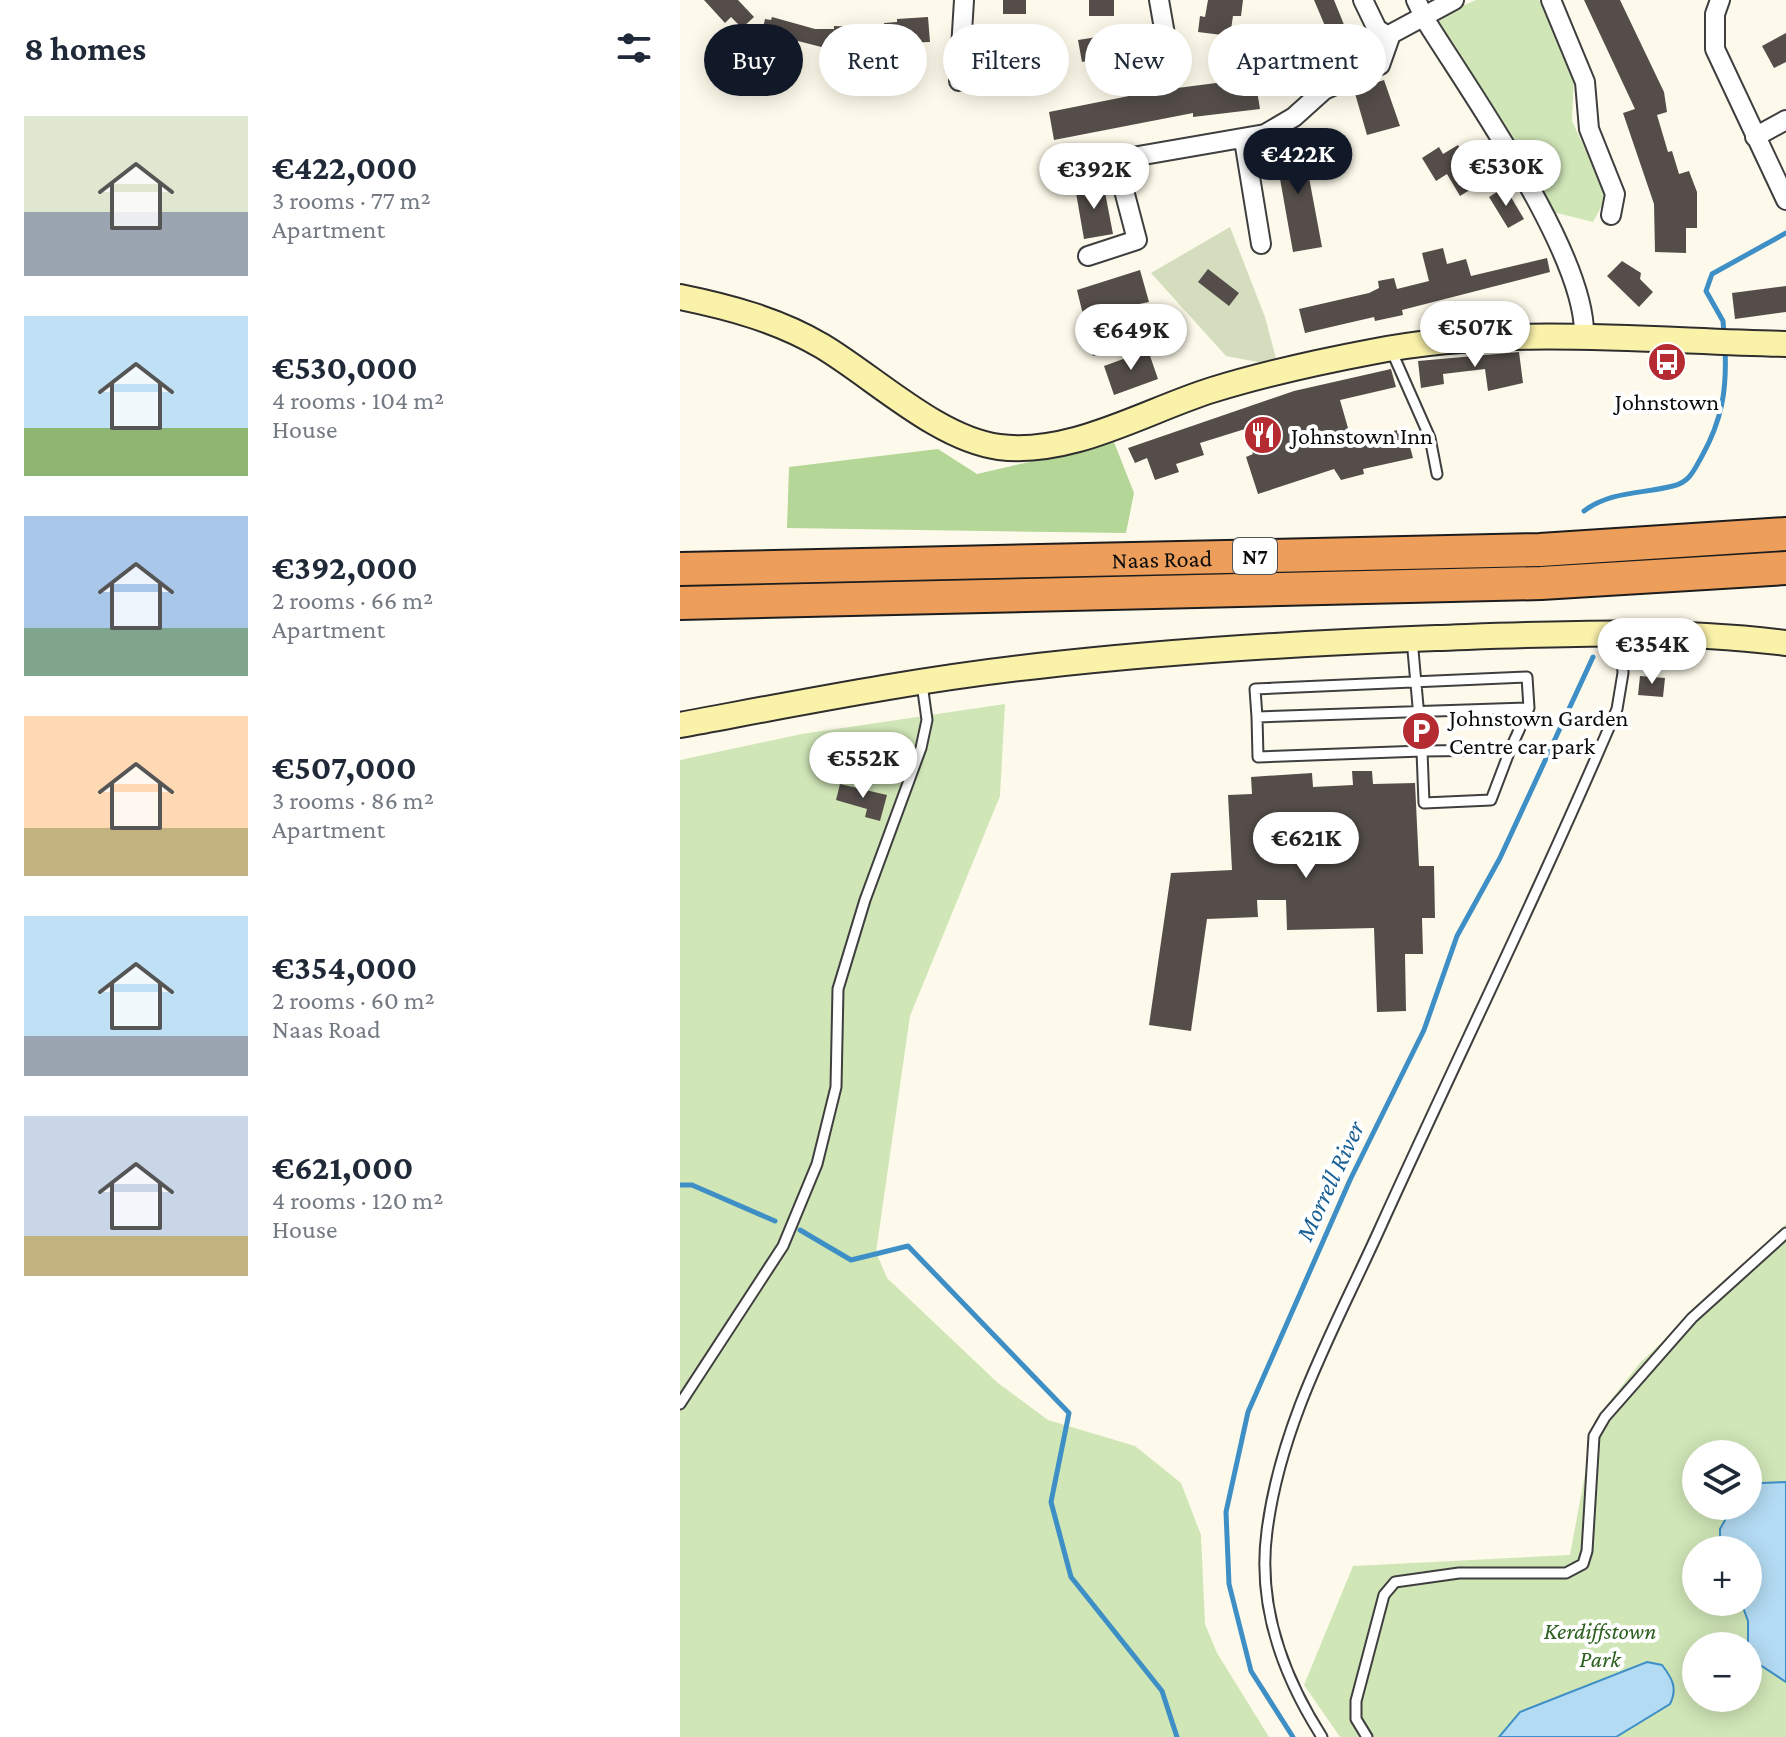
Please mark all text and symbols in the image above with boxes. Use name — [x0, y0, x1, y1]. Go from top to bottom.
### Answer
chip: Buy — [704, 24, 803, 96]
chip: Rent — [819, 24, 927, 96]
chip: Filters — [943, 24, 1069, 96]
chip: New — [1085, 24, 1192, 96]
chip: Apartment — [1208, 24, 1386, 96]
icon: filters — [612, 26, 656, 70]
text: 8 homes — [24, 30, 146, 67]
pin: €422K — [1242, 128, 1354, 196]
text: €422K — [1261, 139, 1335, 168]
pin: €530K — [1450, 140, 1562, 208]
pin: €392K — [1038, 143, 1150, 211]
icon: home — [88, 148, 184, 244]
text: €422,000 — [272, 149, 417, 186]
text: €530K — [1469, 151, 1543, 180]
text: €392K — [1057, 154, 1131, 183]
text: 3 rooms · 77 m² — [272, 186, 431, 215]
text: Apartment — [272, 215, 385, 244]
pin: €507K — [1419, 301, 1531, 369]
pin: €649K — [1075, 304, 1187, 372]
text: €507K — [1438, 312, 1512, 341]
text: €649K — [1093, 315, 1169, 344]
bus stop icon: Johnstown — [1646, 341, 1688, 383]
icon: home — [88, 348, 184, 444]
text: €530,000 — [272, 349, 418, 386]
text: 4 rooms · 104 m² — [272, 386, 444, 415]
place label: Johnstown — [1613, 388, 1719, 415]
restaurant icon: Johnstown Inn — [1242, 414, 1284, 456]
text: House — [272, 415, 337, 444]
place label: Johnstown Inn — [1289, 422, 1433, 449]
road number: N7 — [1233, 538, 1277, 574]
street label: Naas Road — [1111, 544, 1213, 573]
icon: home — [88, 548, 184, 644]
text: €392,000 — [272, 549, 418, 586]
text: 2 rooms · 66 m² — [272, 586, 433, 615]
text: Apartment — [272, 615, 385, 644]
pin: €354K — [1596, 618, 1708, 686]
text: €354K — [1615, 629, 1689, 658]
place label: Johnstown Garden Centre car park — [1447, 704, 1628, 759]
parking icon: Johnstown Garden Centre car park — [1400, 710, 1442, 752]
pin: €552K — [807, 732, 919, 800]
text: €552K — [827, 743, 899, 772]
icon: home — [88, 748, 184, 844]
text: €507,000 — [272, 749, 417, 786]
text: 3 rooms · 86 m² — [272, 786, 434, 815]
pin: €621K — [1250, 812, 1362, 880]
text: Apartment — [272, 815, 385, 844]
text: €621K — [1271, 823, 1341, 852]
icon: home — [88, 948, 184, 1044]
text: €354,000 — [272, 949, 417, 986]
text: 2 rooms · 60 m² — [272, 986, 435, 1015]
text: Naas Road — [272, 1015, 381, 1044]
water label: Morrell River — [1289, 1116, 1371, 1246]
icon: home — [88, 1148, 184, 1244]
text: €621,000 — [272, 1149, 413, 1186]
text: 4 rooms · 120 m² — [272, 1186, 443, 1215]
text: House — [272, 1215, 337, 1244]
map controls — [1682, 1440, 1762, 1712]
button: layers — [1682, 1440, 1762, 1520]
button: + — [1682, 1536, 1762, 1616]
park label: Kerdiffstown Park — [1544, 1617, 1656, 1672]
button: − — [1682, 1632, 1762, 1712]

